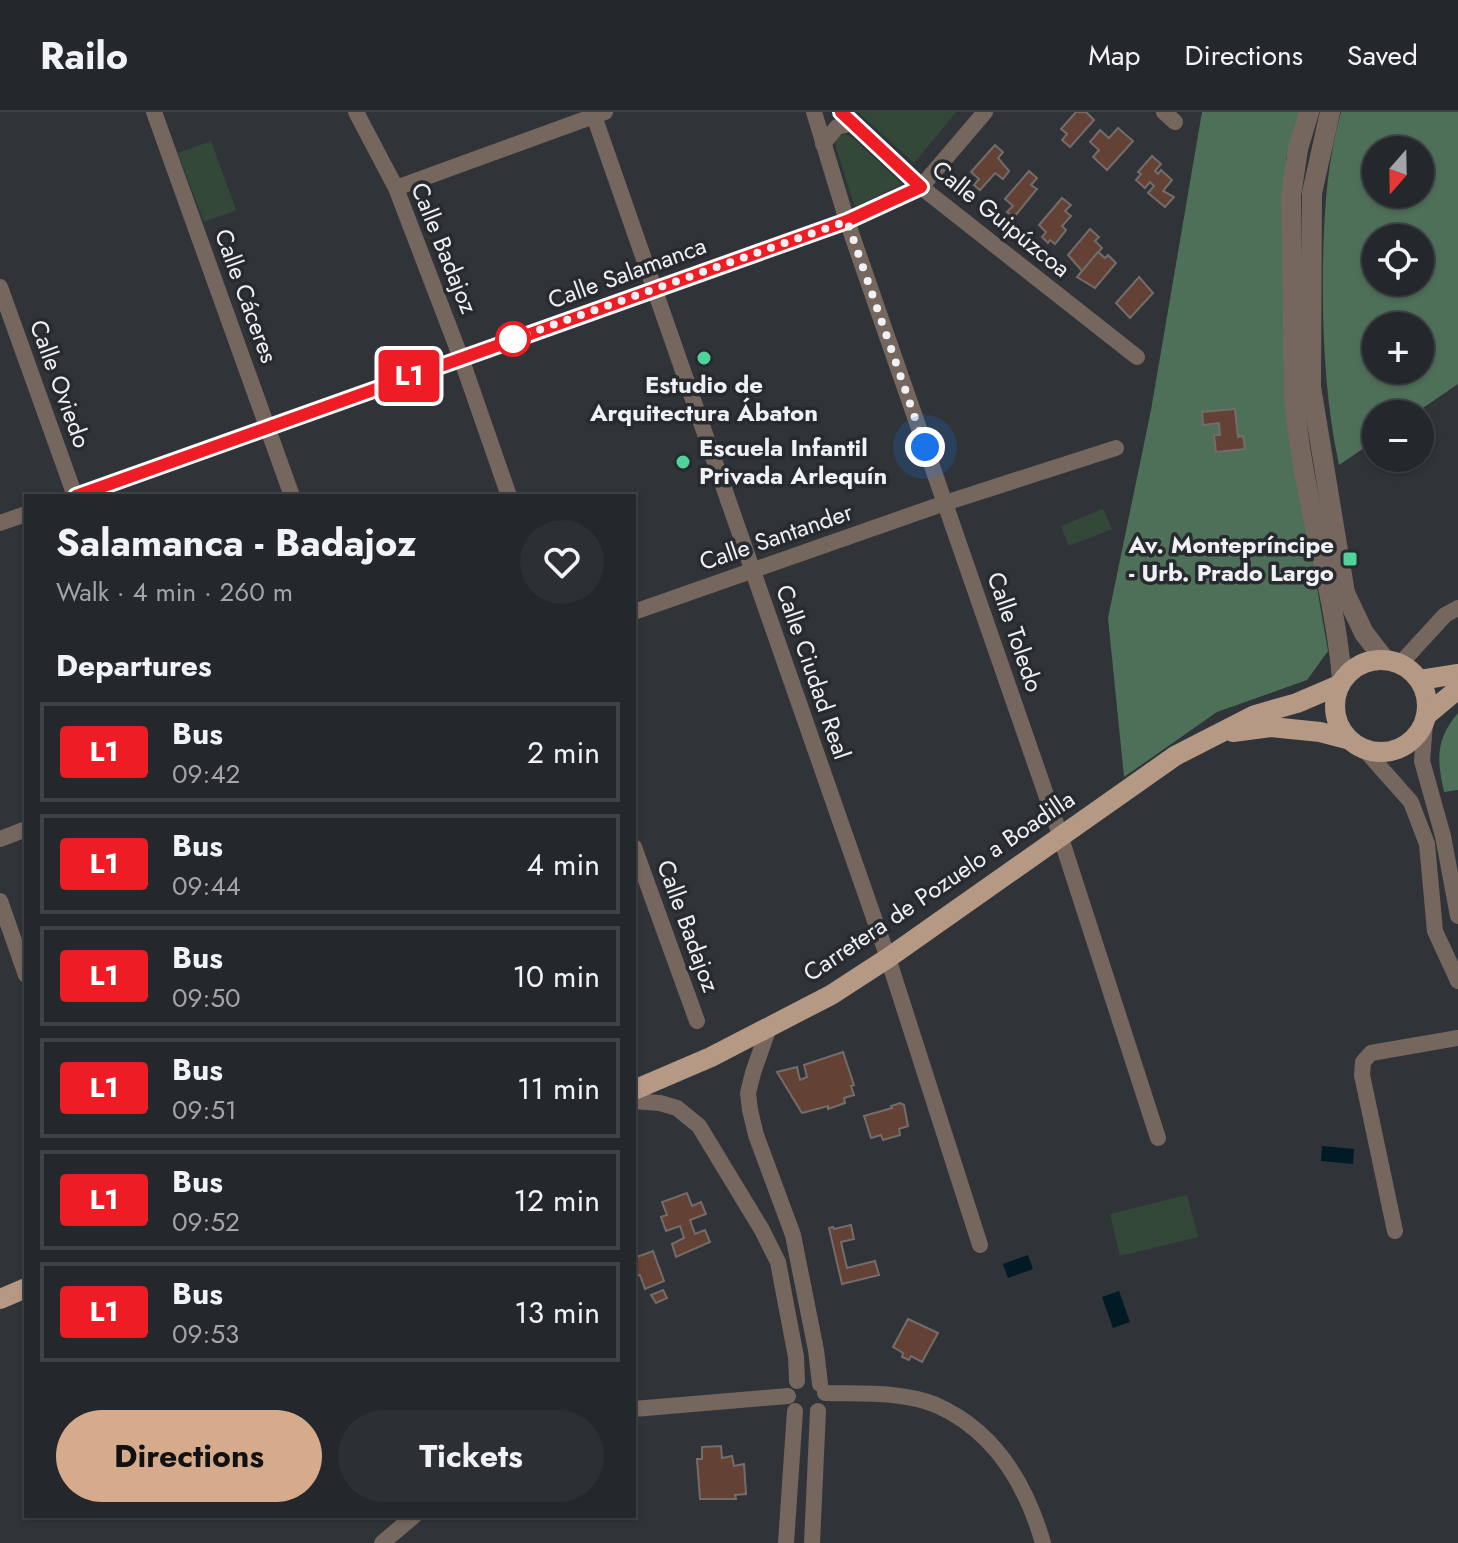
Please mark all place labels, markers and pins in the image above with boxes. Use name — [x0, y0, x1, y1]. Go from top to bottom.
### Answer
unlabelled marker — [496, 322, 530, 356]
marker: Estudio de Arquitectura Ábaton — [695, 349, 713, 367]
place label: Estudio de Arquitectura Ábaton — [589, 367, 818, 430]
place label: Escuela Infantil Privada Arlequín — [699, 430, 887, 493]
marker: Escuela Infantil Privada Arlequín — [674, 453, 692, 471]
place label: Av. Montepríncipe - Urb. Prado Largo — [1128, 527, 1334, 590]
marker: Av. Montepríncipe - Urb. Prado Largo — [1341, 550, 1359, 568]

